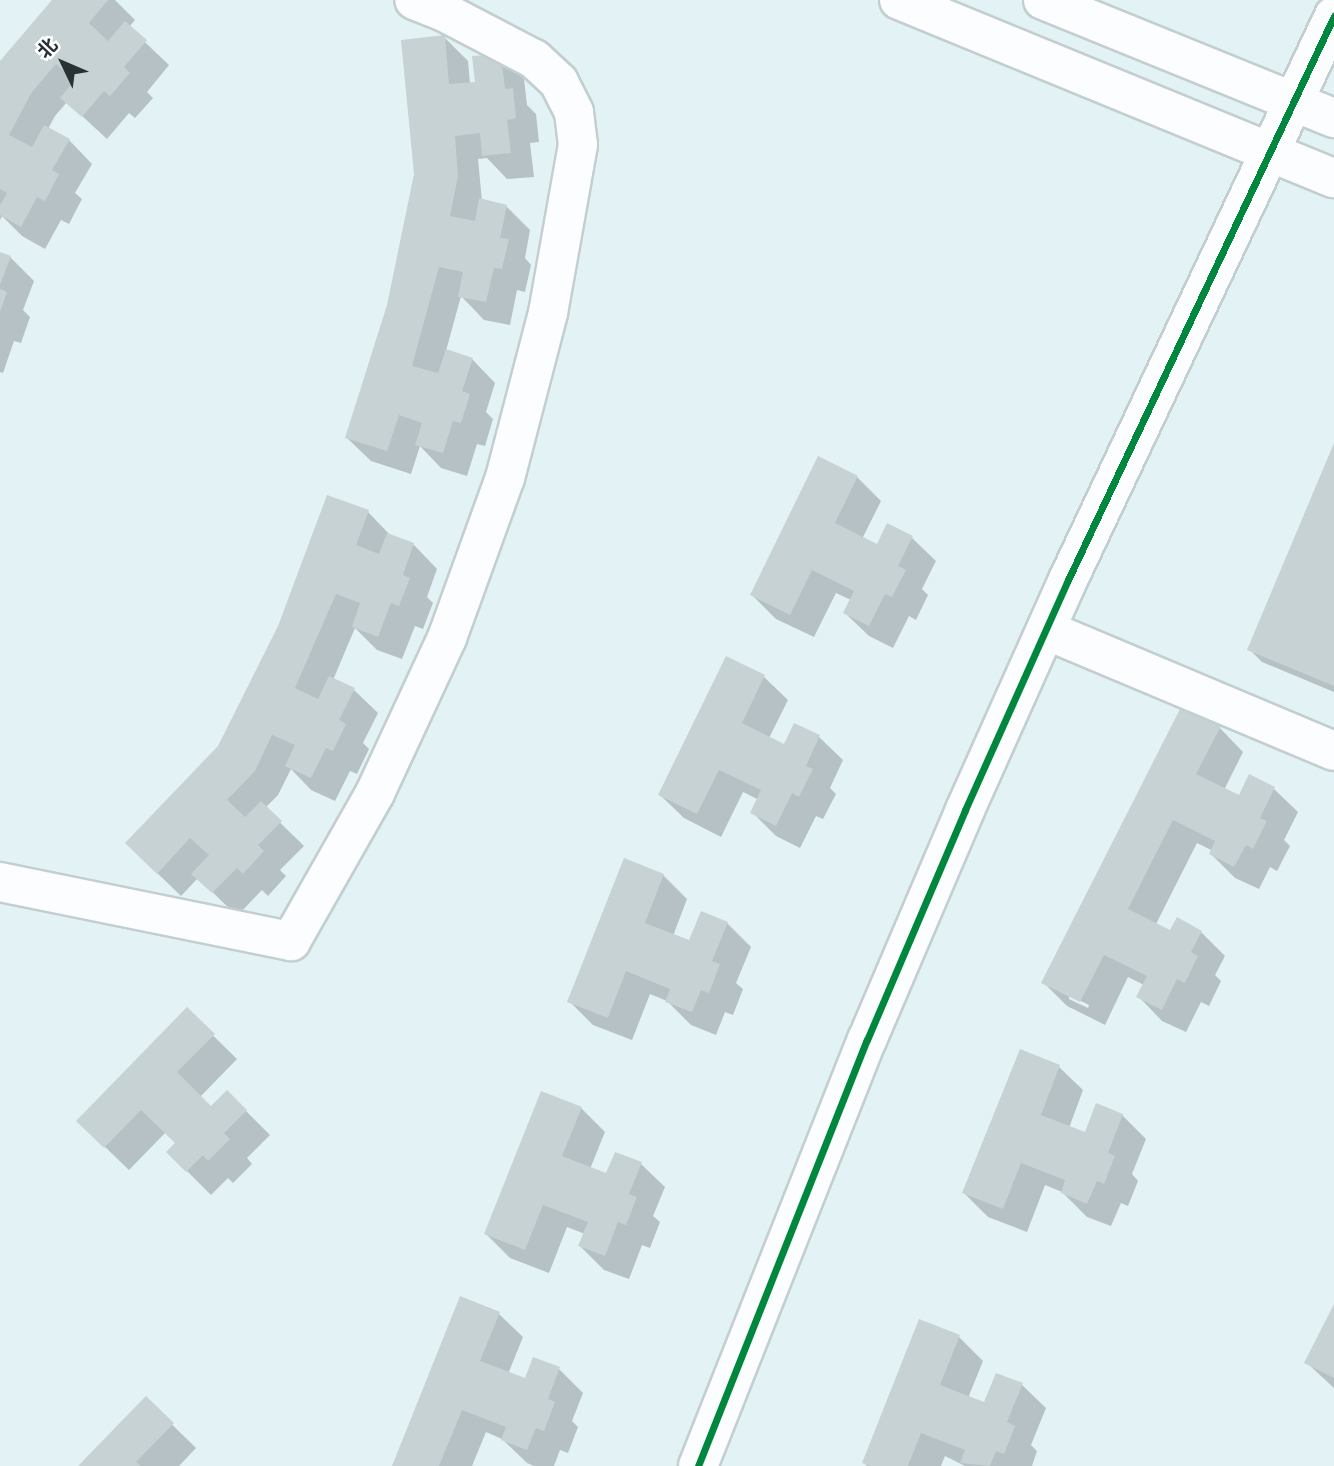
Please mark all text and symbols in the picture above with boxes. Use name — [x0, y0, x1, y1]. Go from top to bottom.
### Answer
north arrow — [28, 28, 98, 98]
text: 北 — [33, 33, 62, 63]

